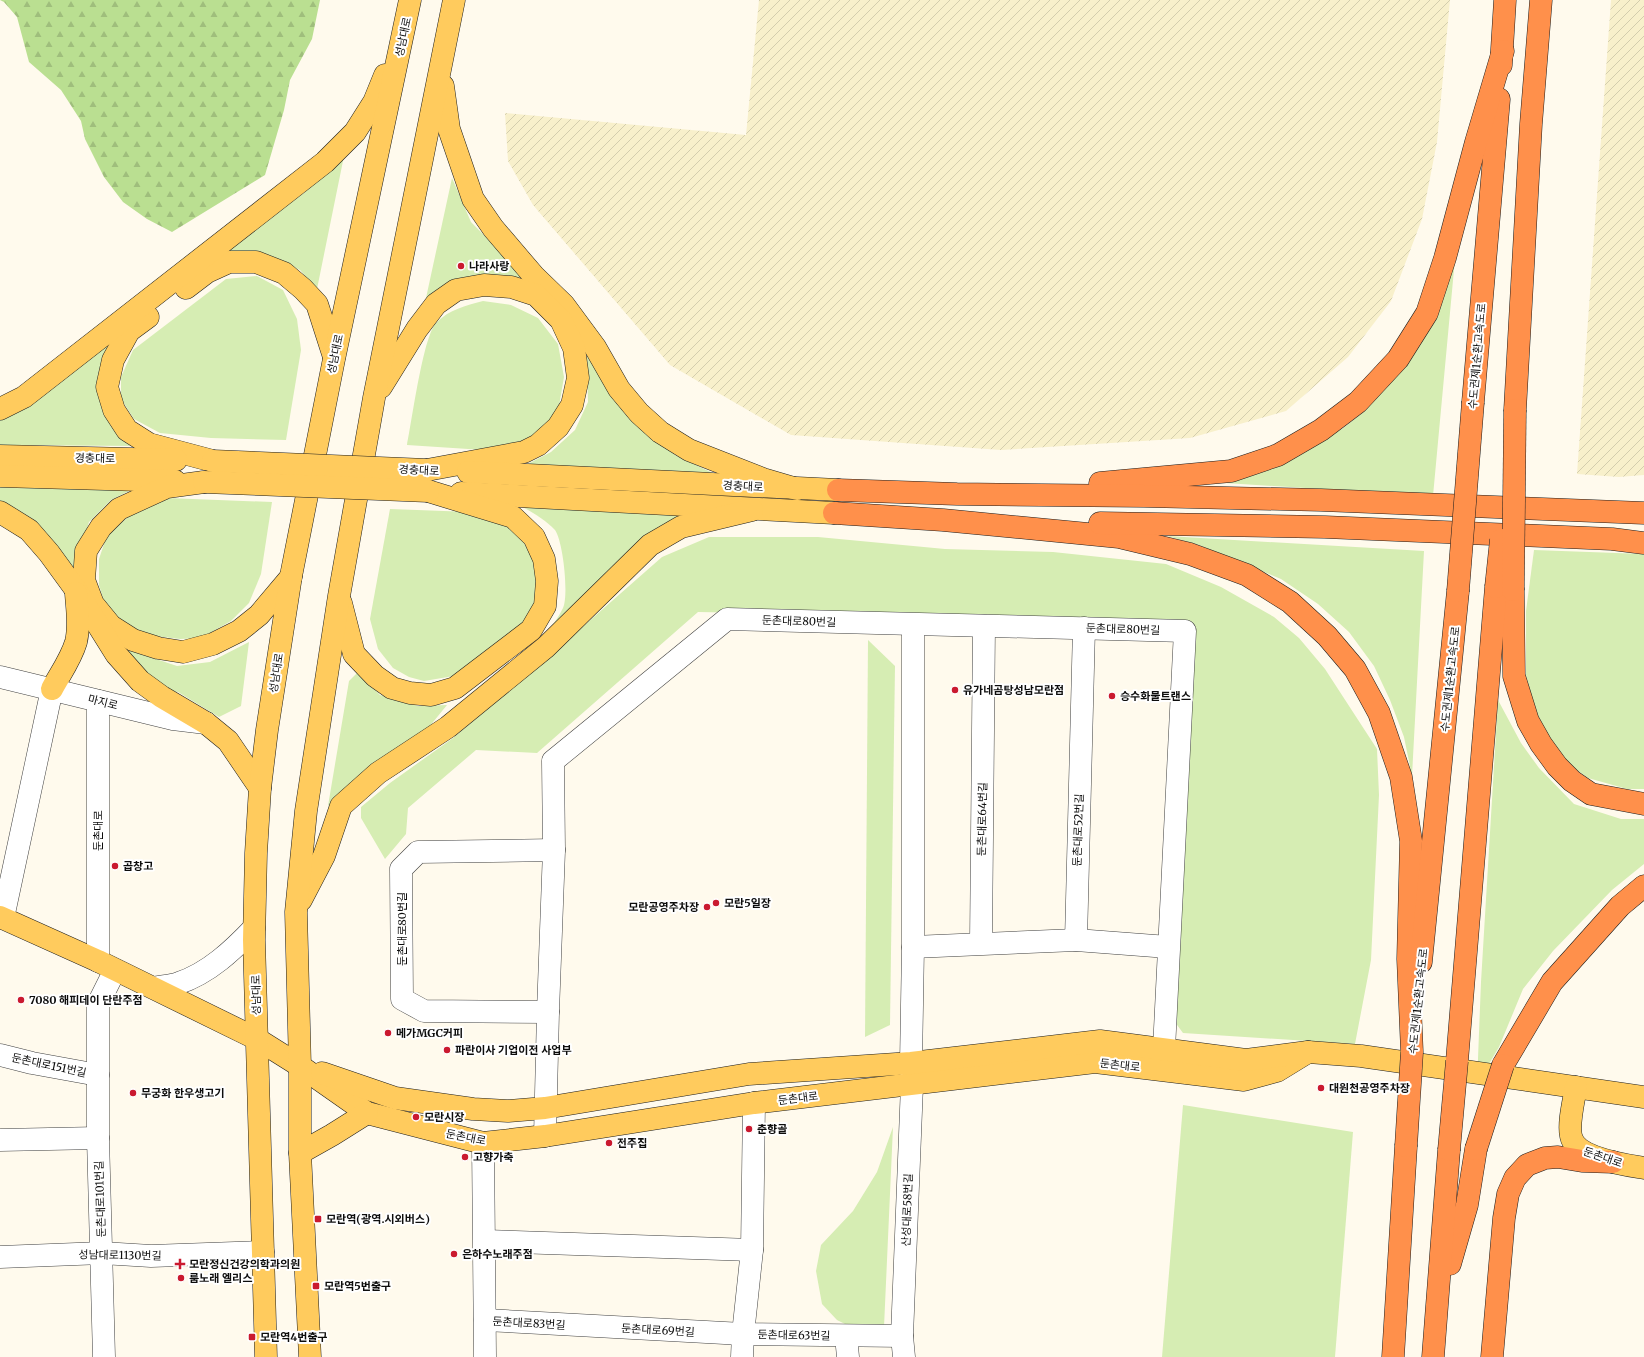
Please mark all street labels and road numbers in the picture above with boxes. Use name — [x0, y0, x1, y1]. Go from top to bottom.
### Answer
street label: 성남대로 — [392, 16, 414, 58]
street label: 수도권제1순환고속도로 — [1465, 302, 1489, 410]
street label: 성남대로 — [324, 333, 346, 375]
street label: 경충대로 — [75, 451, 115, 465]
street label: 경충대로 — [398, 462, 440, 478]
street label: 경충대로 — [722, 478, 764, 494]
street label: 둔촌대로80번길 — [762, 613, 836, 629]
street label: 둔촌대로80번길 — [1086, 621, 1160, 637]
street label: 수도권제1순환고속도로 — [1437, 625, 1463, 733]
street label: 성남대로 — [266, 652, 286, 694]
street label: 마지로 — [87, 692, 119, 712]
street label: 둔촌대로64번길 — [974, 782, 990, 856]
street label: 둔촌대로52번길 — [1070, 793, 1086, 867]
street label: 둔촌대로 — [91, 811, 105, 851]
street label: 둔촌대로80번길 — [395, 892, 409, 966]
street label: 수도권제1순환고속도로 — [1405, 947, 1431, 1055]
street label: 성남대로 — [249, 975, 263, 1015]
street label: 둔촌대로151번길 — [10, 1050, 88, 1080]
street label: 둔촌대로 — [1099, 1056, 1141, 1074]
street label: 둔촌대로 — [777, 1089, 819, 1107]
street label: 둔촌대로 — [445, 1126, 487, 1148]
street label: 둔촌대로 — [1582, 1144, 1624, 1170]
street label: 둔촌대로101번길 — [92, 1160, 108, 1238]
street label: 산성대로58번길 — [899, 1173, 915, 1247]
street label: 성남대로1130번길 — [78, 1247, 162, 1263]
street label: 둔촌대로83번길 — [492, 1314, 566, 1332]
street label: 둔촌대로69번길 — [621, 1321, 695, 1339]
street label: 둔촌대로63번길 — [757, 1327, 831, 1343]

